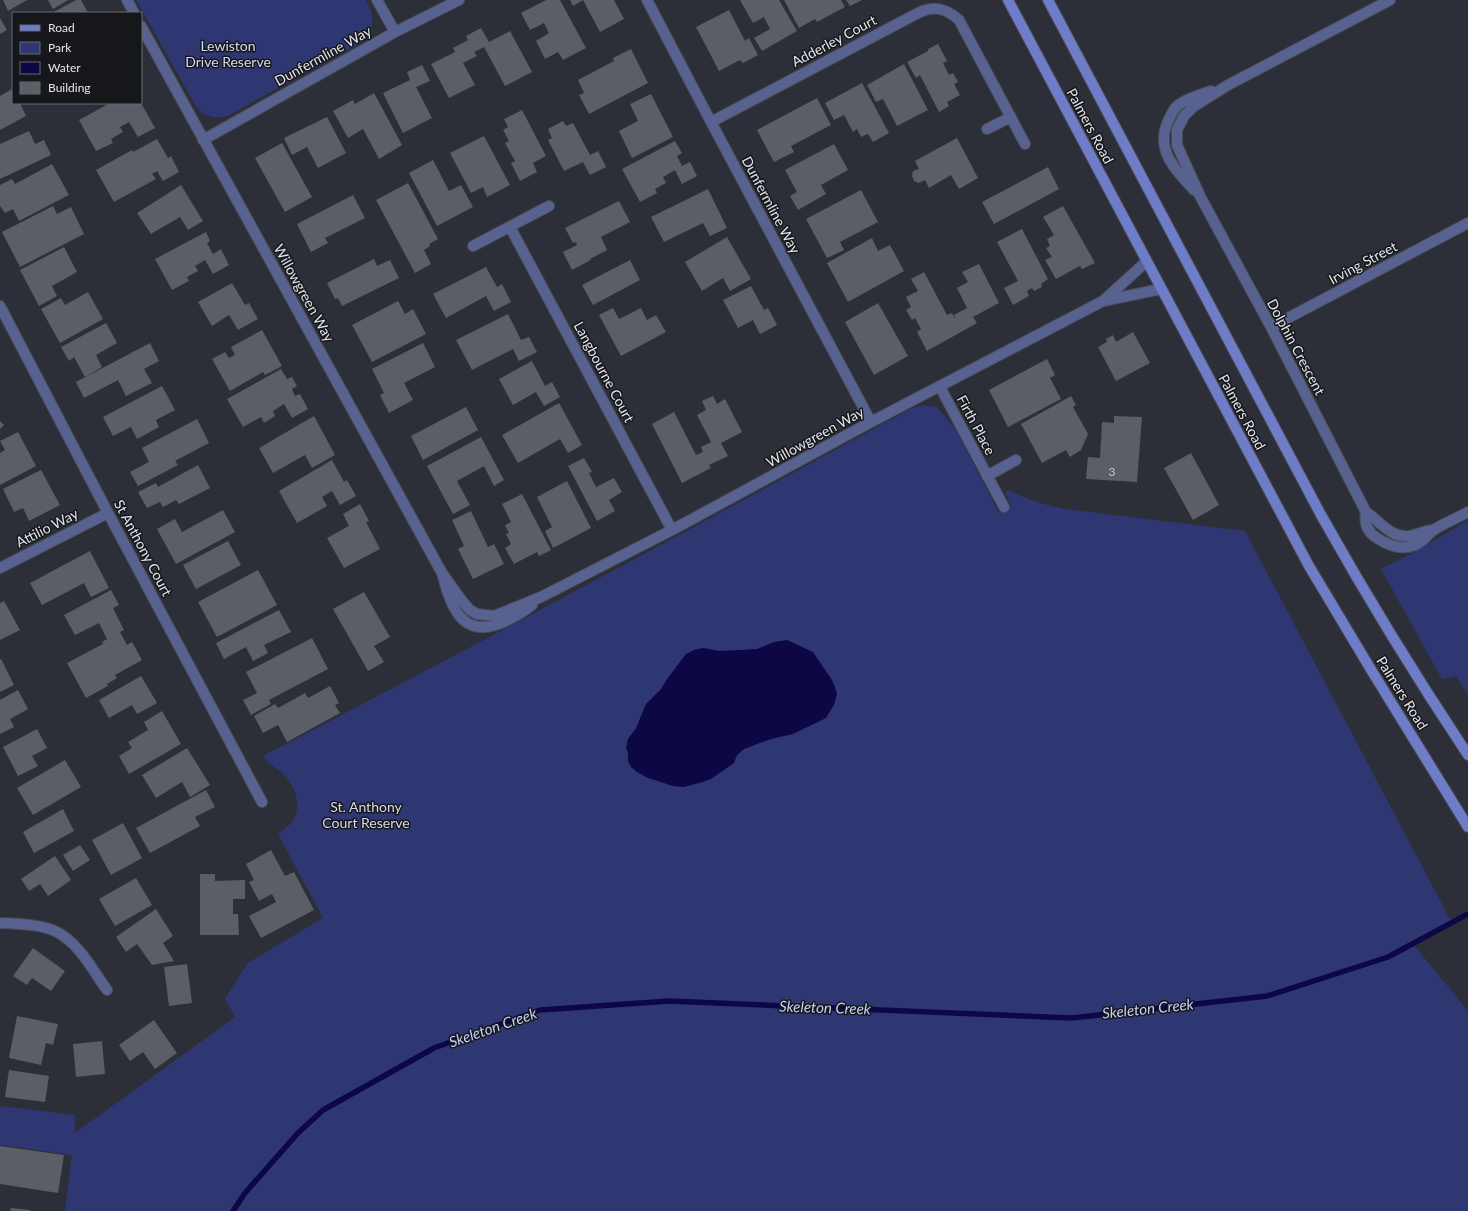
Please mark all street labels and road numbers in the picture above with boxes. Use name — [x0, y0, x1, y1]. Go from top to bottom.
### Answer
street label: Adderley Court — [788, 11, 879, 70]
street label: Dunfermline Way — [272, 22, 375, 89]
street label: Palmers Road — [1063, 85, 1117, 166]
street label: Dunfermline Way — [739, 153, 805, 257]
street label: Irving Street — [1326, 237, 1400, 288]
street label: Willowgreen Way — [271, 241, 339, 345]
street label: Dolphin Crescent — [1264, 296, 1329, 398]
street label: Langbourne Court — [571, 318, 638, 425]
street label: Palmers Road — [1215, 371, 1269, 452]
street label: Firth Place — [954, 392, 999, 458]
street label: Willowgreen Way — [763, 402, 867, 470]
street label: St Anthony Court — [111, 497, 176, 599]
street label: Attilio Way — [13, 504, 82, 551]
street label: Palmers Road — [1373, 653, 1432, 732]

